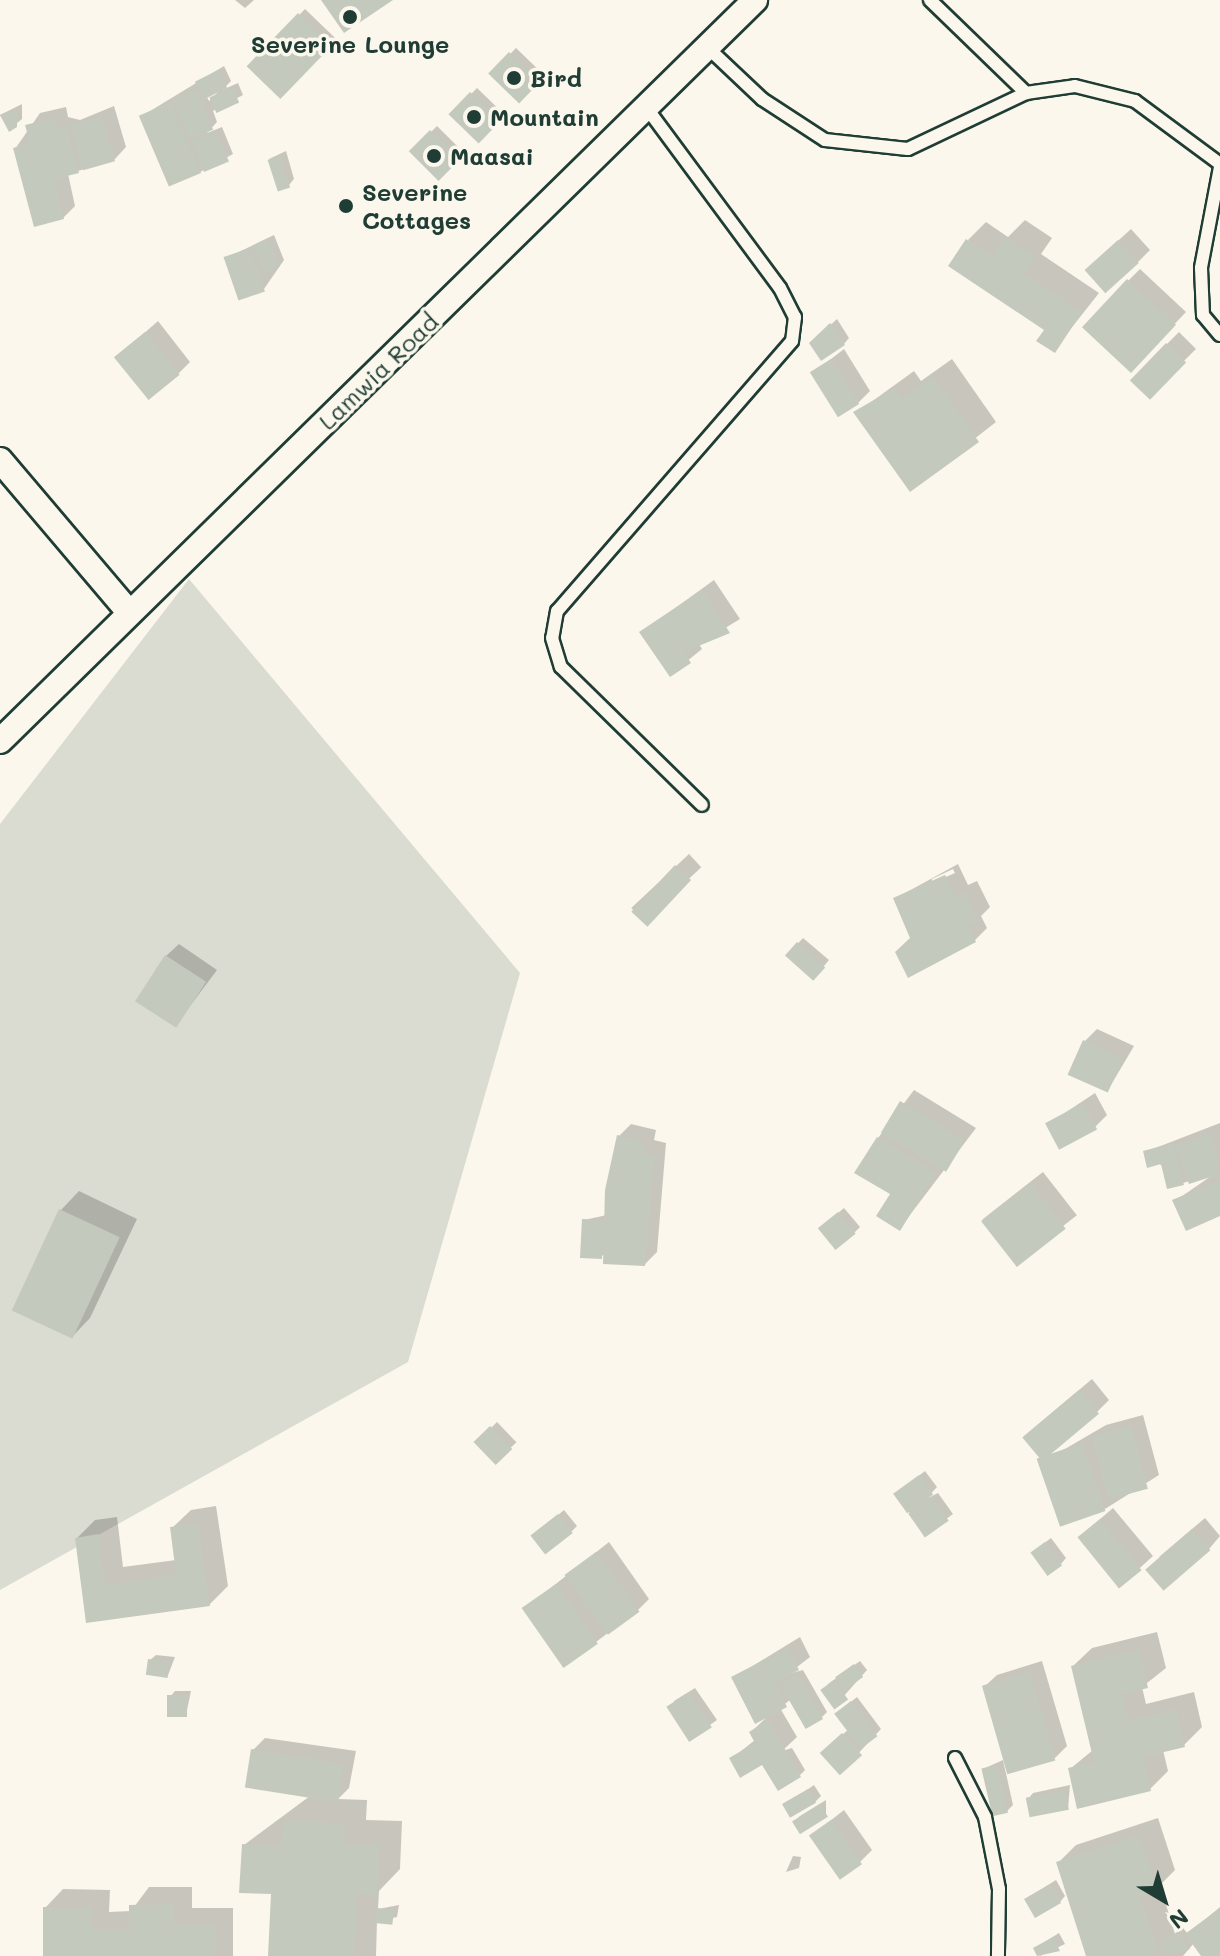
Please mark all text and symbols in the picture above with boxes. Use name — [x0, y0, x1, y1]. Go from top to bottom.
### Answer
marker: Severine Lounge — [341, 8, 359, 26]
place label: Severine Lounge — [251, 30, 449, 58]
place label: Bird — [530, 64, 582, 92]
marker: Bird — [505, 69, 523, 87]
place label: Mountain — [490, 103, 599, 131]
marker: Mountain — [465, 108, 483, 126]
place label: Maasai — [450, 142, 534, 170]
marker: Maasai — [425, 147, 443, 165]
place label: Severine Cottages — [362, 178, 471, 234]
marker: Severine Cottages — [337, 197, 355, 215]
street label: Lamwia Road — [312, 307, 444, 435]
north arrow — [1124, 1860, 1204, 1940]
text: N — [1164, 1903, 1195, 1936]

